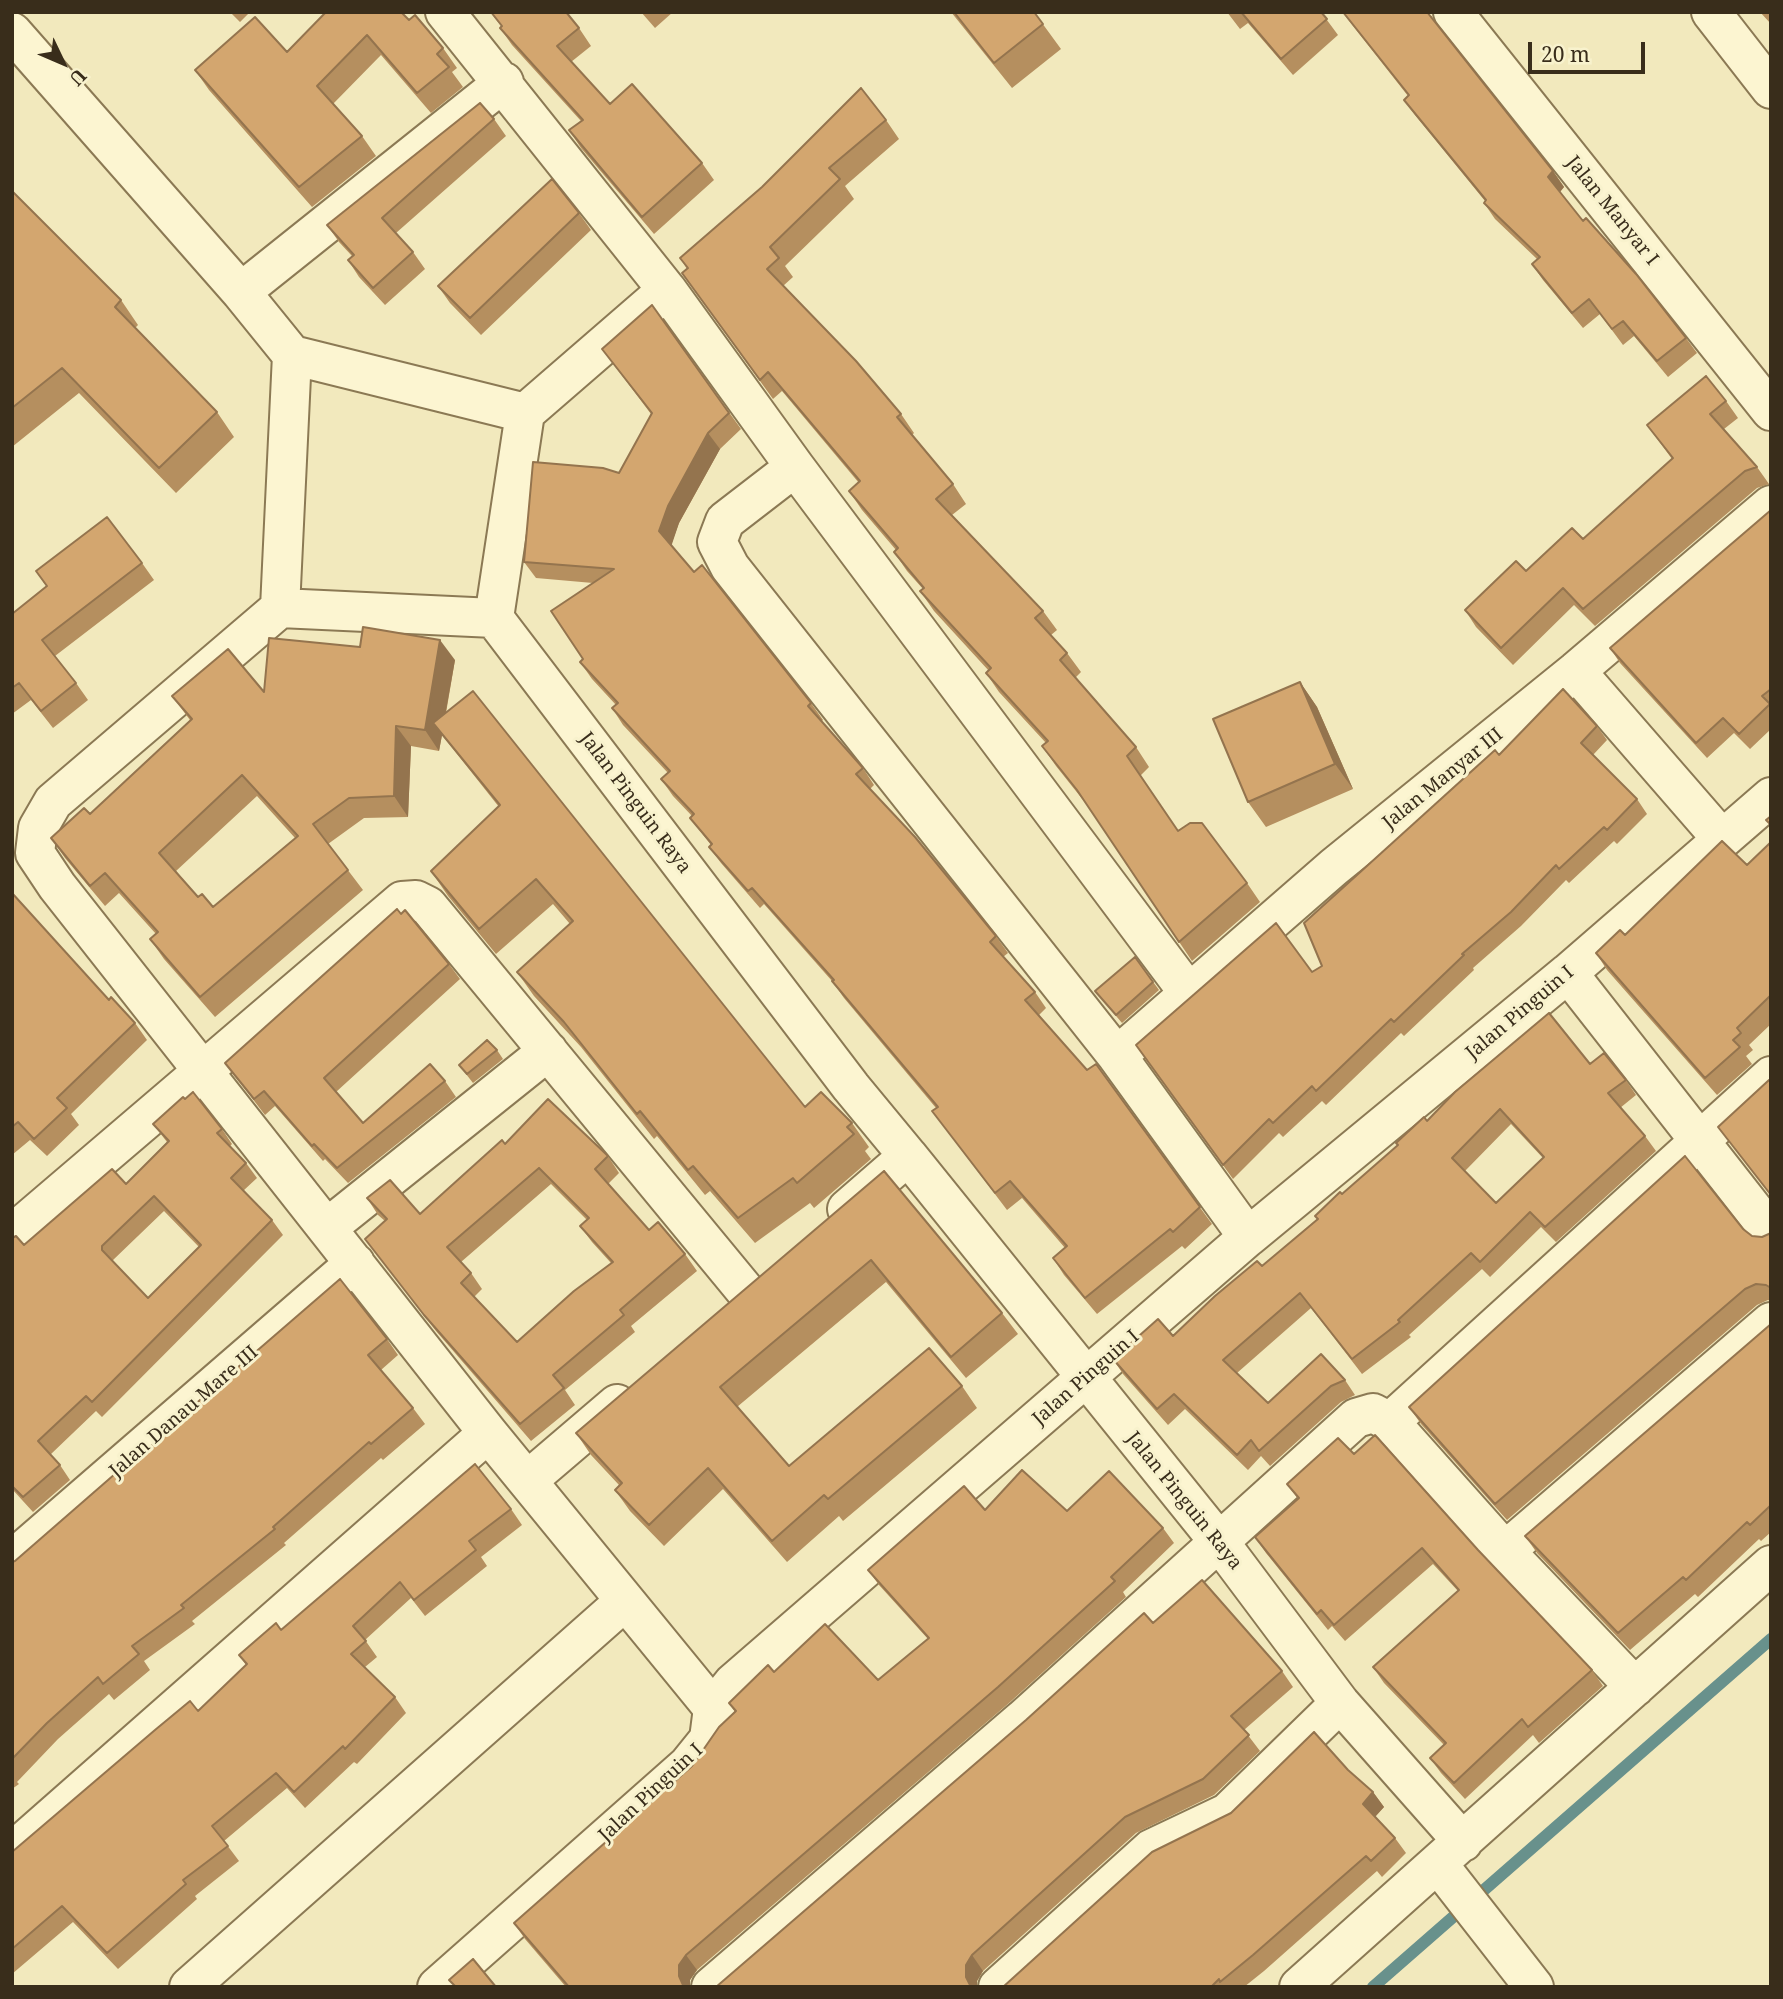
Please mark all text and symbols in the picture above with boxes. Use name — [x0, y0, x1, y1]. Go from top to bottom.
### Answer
north arrow — [28, 28, 98, 98]
scale bar — [1531, 28, 1648, 72]
text: 20 m — [1541, 40, 1590, 68]
text: U — [64, 63, 92, 92]
street label: Jalan Manyar I — [1561, 152, 1663, 270]
street label: Jalan Manyar III — [1378, 724, 1508, 834]
street label: Jalan Pinguin Raya — [574, 728, 696, 878]
street label: Jalan Pinguin I — [1461, 961, 1579, 1065]
street label: Jalan Pinguin I — [1028, 1326, 1144, 1430]
street label: Jalan Danau Mare III — [105, 1341, 263, 1483]
street label: Jalan Pinguin Raya — [1121, 1427, 1247, 1575]
street label: Jalan Pinguin I — [594, 1739, 708, 1847]

